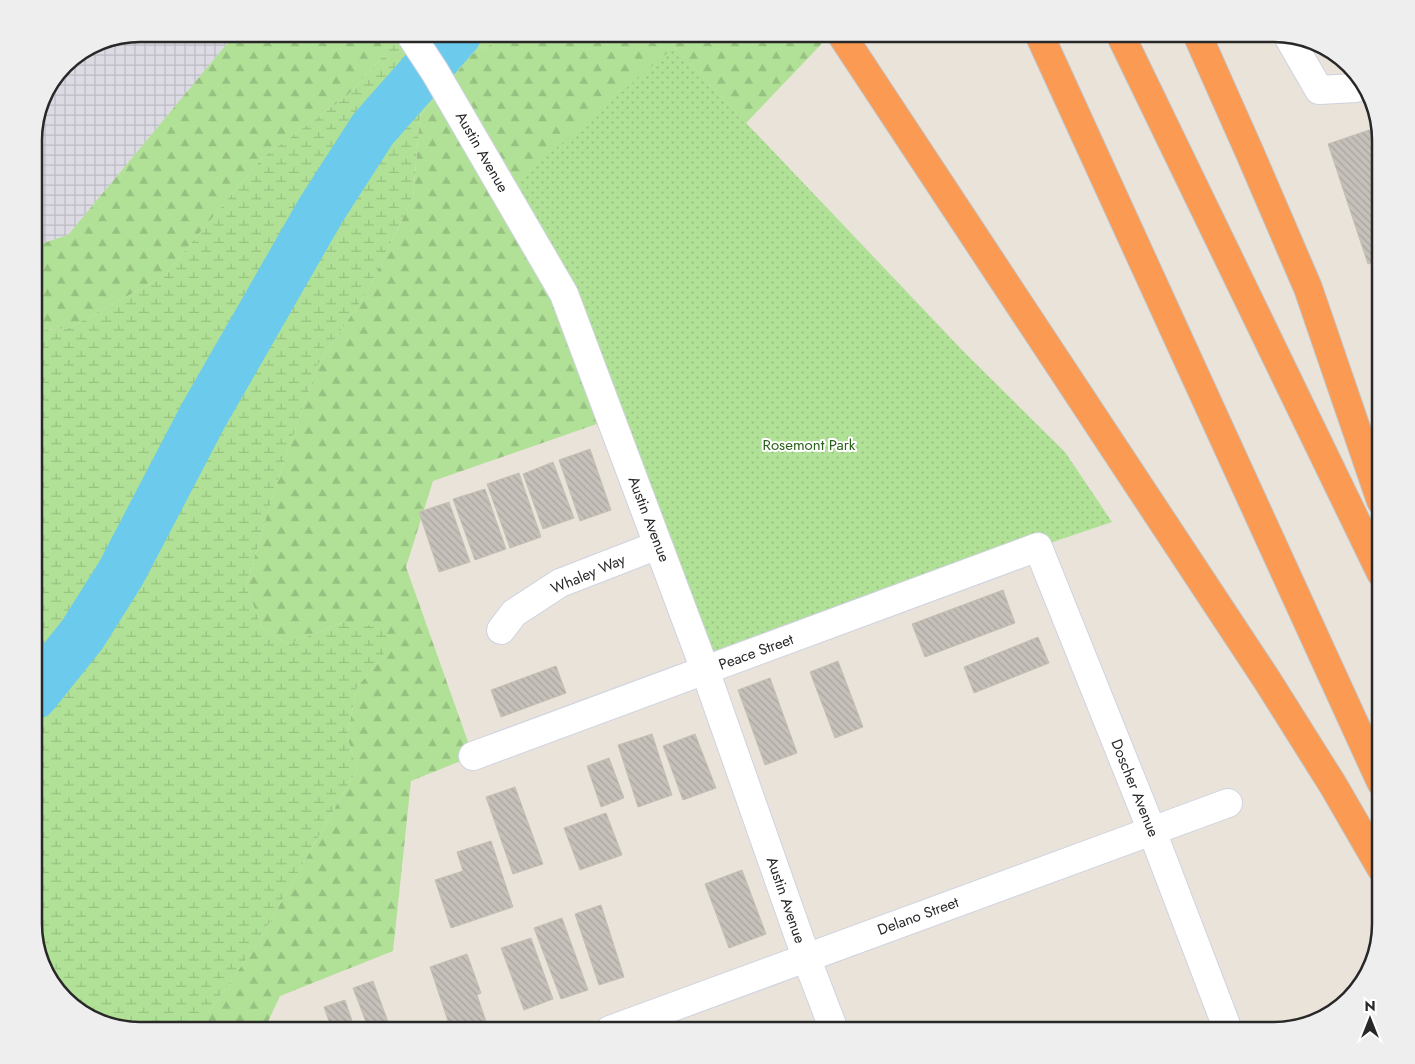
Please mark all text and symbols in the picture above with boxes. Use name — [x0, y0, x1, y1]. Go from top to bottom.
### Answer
street label: Austin Avenue — [450, 107, 514, 197]
park label: Rosemont Park — [763, 434, 856, 456]
street label: Austin Avenue — [623, 473, 676, 565]
street label: Whaley Way — [547, 548, 629, 600]
street label: Peace Street — [716, 628, 797, 676]
street label: Doscher Avenue — [1105, 736, 1165, 840]
street label: Austin Avenue — [761, 854, 811, 946]
street label: Delano Street — [874, 891, 962, 941]
north arrow — [1345, 994, 1395, 1044]
text: N — [1364, 996, 1376, 1016]

